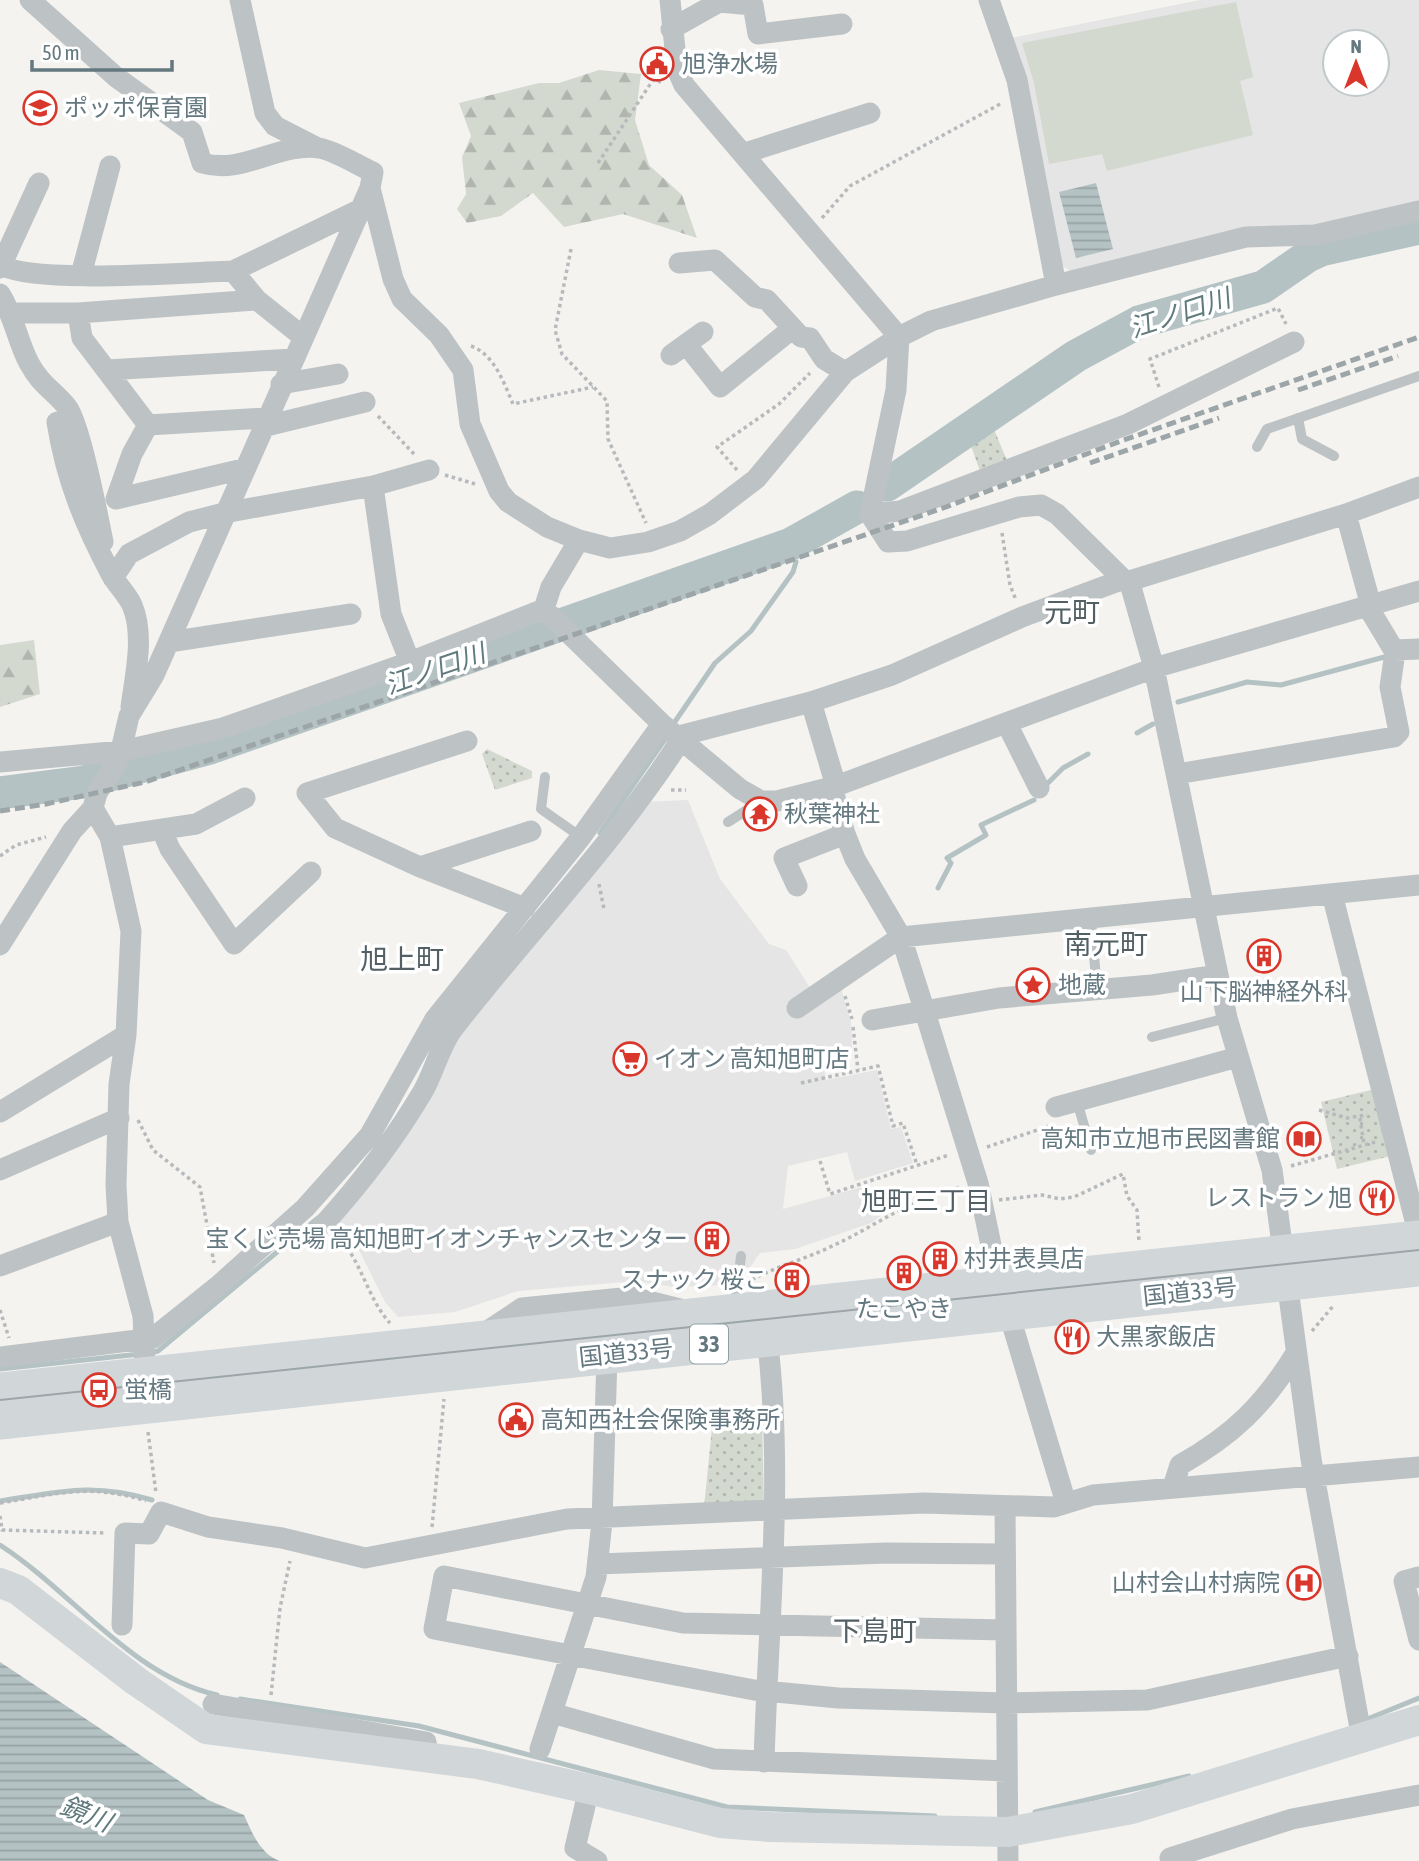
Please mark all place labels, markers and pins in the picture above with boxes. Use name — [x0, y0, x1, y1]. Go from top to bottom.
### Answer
public building icon: 旭浄水場 — [638, 45, 676, 83]
place label: 旭浄水場 — [682, 50, 778, 77]
school or university icon: ポッポ保育園 — [21, 89, 59, 127]
place label: ポッポ保育園 — [64, 94, 208, 121]
temple icon: 秋葉神社 — [741, 795, 779, 833]
place label: 秋葉神社 — [784, 800, 880, 827]
building icon: 山下脳神経外科 — [1245, 937, 1283, 975]
place icon: 地蔵 — [1014, 966, 1052, 1004]
place label: 地蔵 — [1058, 971, 1106, 998]
place label: 山下脳神経外科 — [1180, 978, 1348, 1005]
supermarket icon: イオン 高知旭町店 — [611, 1040, 649, 1078]
place label: イオン 高知旭町店 — [654, 1045, 849, 1072]
library icon: 高知市立旭市民図書館 — [1285, 1120, 1323, 1158]
place label: 高知市立旭市民図書館 — [1040, 1125, 1280, 1152]
restaurant icon: レストラン 旭 — [1358, 1179, 1396, 1217]
place label: レストラン 旭 — [1205, 1184, 1352, 1211]
building icon: 宝くじ売場 高知旭町イオンチャンスセンター — [693, 1220, 731, 1258]
place label: 宝くじ売場 高知旭町イオンチャンスセンター — [205, 1225, 688, 1252]
building icon: 村井表具店 — [921, 1240, 959, 1278]
place label: 村井表具店 — [964, 1245, 1084, 1272]
building icon: たこやき — [885, 1254, 923, 1292]
building icon: スナック 桜こ — [773, 1261, 811, 1299]
place label: スナック 桜こ — [621, 1266, 768, 1293]
place label: たこやき — [856, 1295, 952, 1322]
restaurant icon: 大黒家飯店 — [1053, 1318, 1091, 1356]
place label: 大黒家飯店 — [1096, 1323, 1216, 1350]
bus stop icon: 蛍橋 — [80, 1371, 118, 1409]
place label: 蛍橋 — [124, 1376, 172, 1403]
public building icon: 高知西社会保険事務所 — [497, 1401, 535, 1439]
place label: 高知西社会保険事務所 — [540, 1406, 780, 1433]
hospital icon: 山村会山村病院 — [1285, 1564, 1323, 1602]
place label: 山村会山村病院 — [1112, 1569, 1280, 1596]

